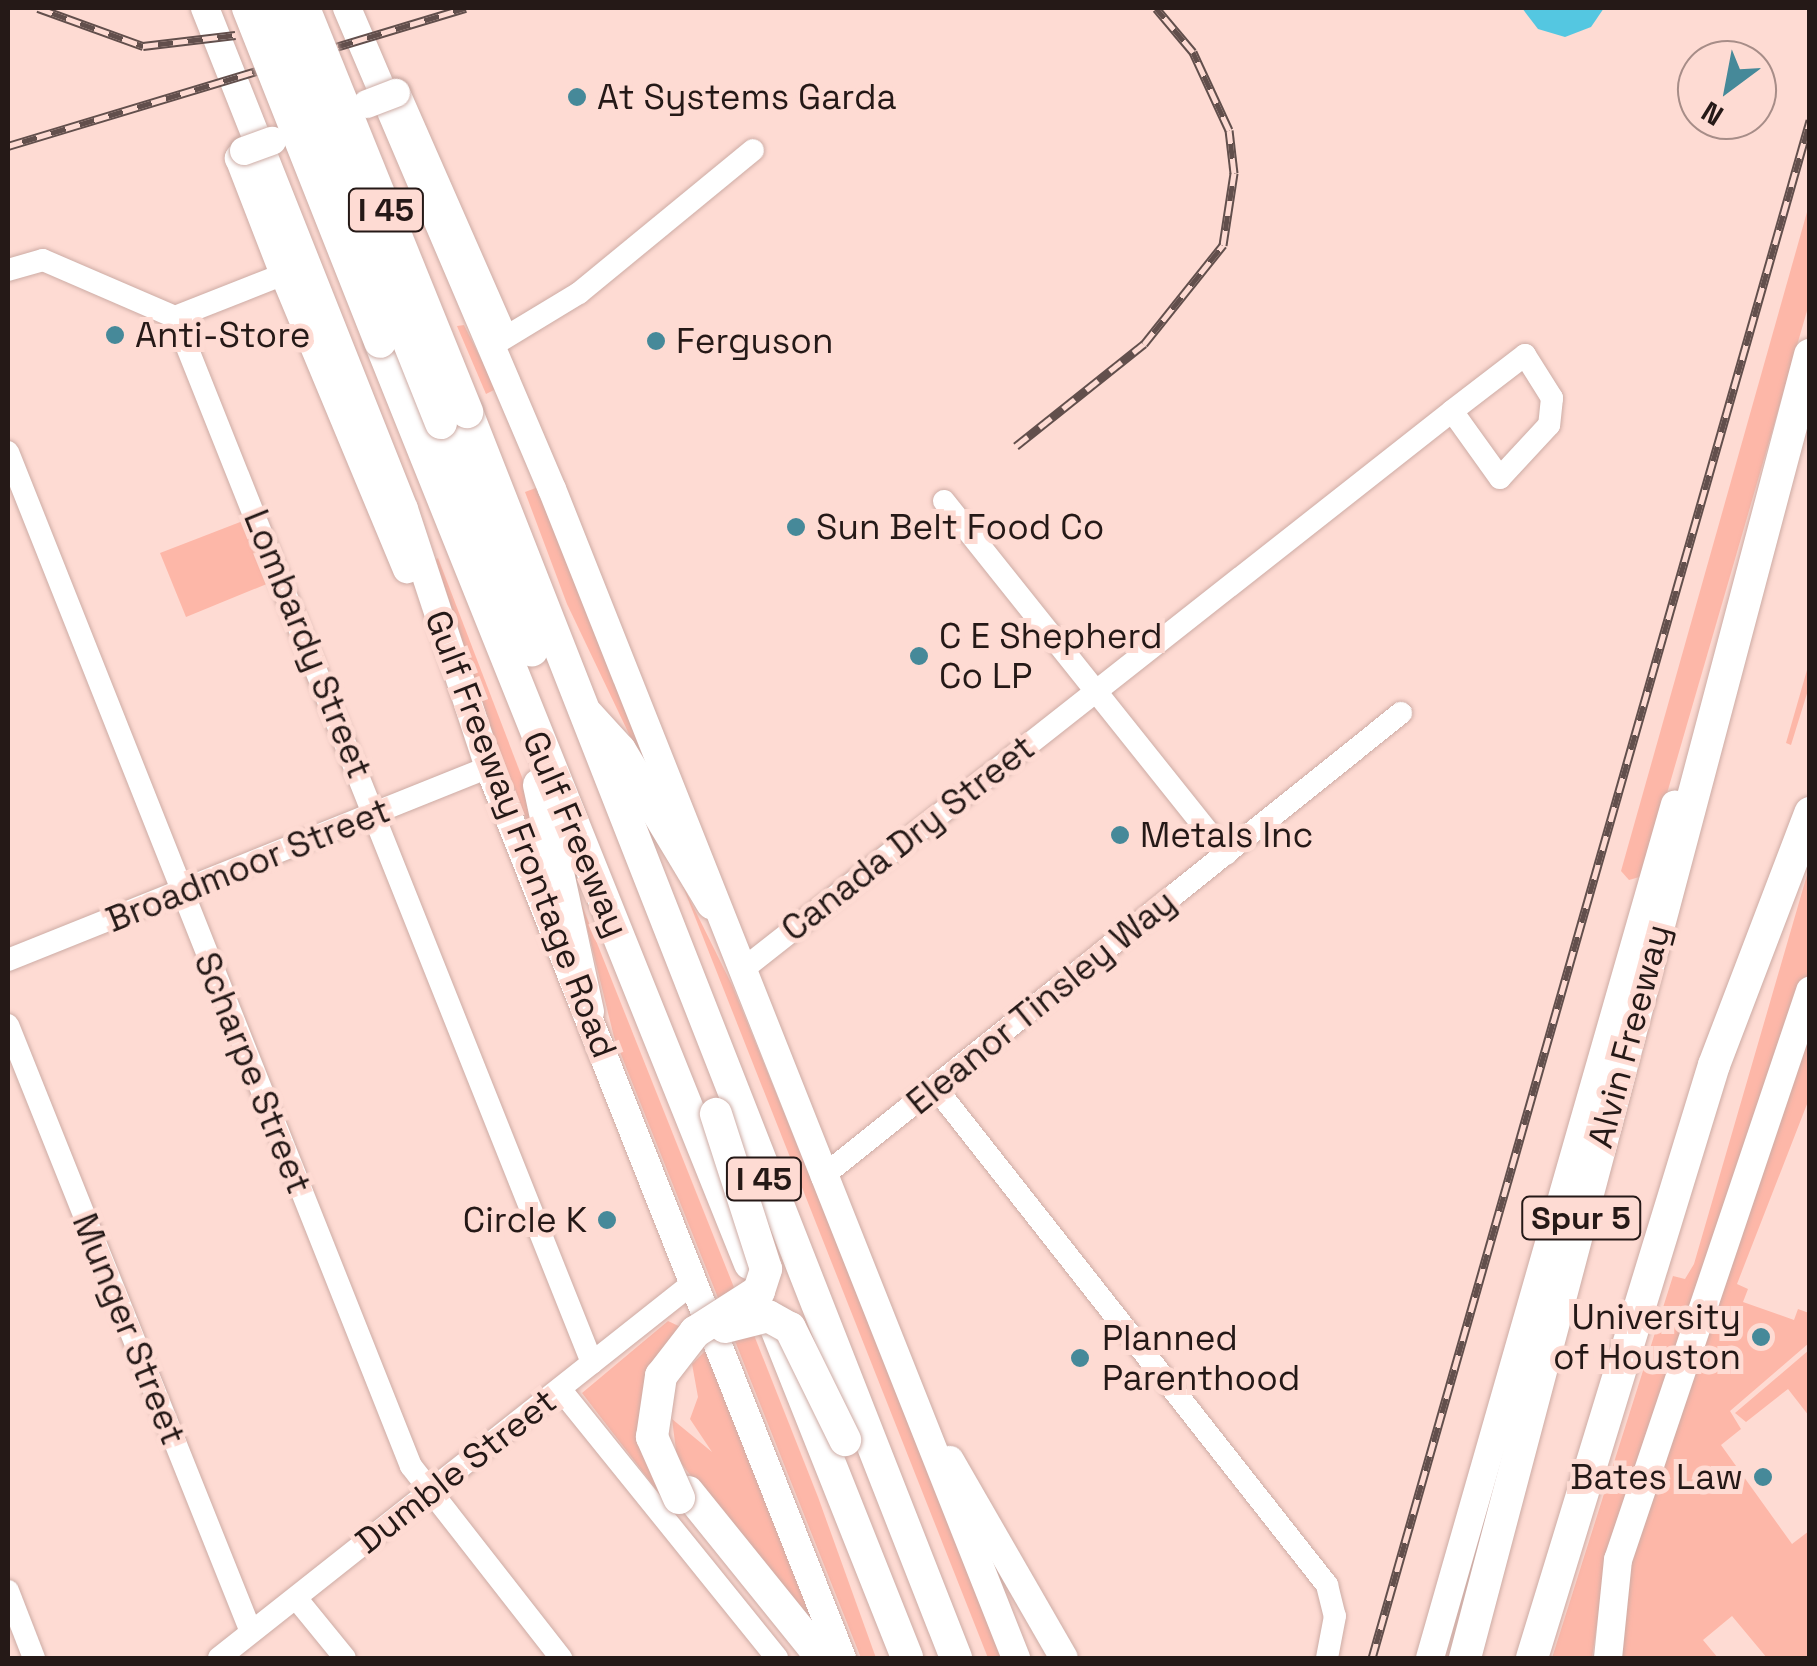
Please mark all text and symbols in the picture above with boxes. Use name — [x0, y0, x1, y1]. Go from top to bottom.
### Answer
north arrow — [1677, 40, 1777, 140]
place label: At Systems Garda — [597, 76, 897, 118]
marker: At Systems Garda — [566, 86, 588, 108]
text: N — [1695, 94, 1730, 134]
road number: I 45 — [346, 183, 426, 237]
place label: Anti-Store — [135, 314, 310, 356]
place label: Ferguson — [676, 320, 833, 362]
marker: Anti-Store — [104, 324, 126, 346]
marker: Ferguson — [645, 330, 667, 352]
street label: Lombardy Street — [235, 504, 381, 784]
place label: Sun Belt Food Co — [816, 506, 1104, 548]
marker: Sun Belt Food Co — [785, 516, 807, 538]
street label: Gulf Freeway Frontage Road — [416, 604, 626, 1064]
place label: C E Shepherd Co LP — [939, 615, 1163, 697]
marker: C E Shepherd Co LP — [908, 645, 930, 667]
street label: Gulf Freeway — [514, 725, 638, 943]
street label: Canada Dry Street — [773, 726, 1043, 950]
street label: Broadmoor Street — [100, 789, 396, 941]
place label: Metals Inc — [1140, 814, 1313, 856]
marker: Metals Inc — [1109, 824, 1131, 846]
street label: Eleanor Tinsley Way — [898, 881, 1184, 1123]
street label: Alvin Freeway — [1579, 920, 1679, 1152]
street label: Scharpe Street — [186, 946, 320, 1200]
road number: I 45 — [724, 1152, 804, 1206]
road number: Spur 5 — [1521, 1191, 1641, 1245]
place label: Circle K — [463, 1199, 587, 1241]
street label: Munger Street — [64, 1207, 194, 1451]
marker: Circle K — [596, 1209, 618, 1231]
place label: University of Houston — [1553, 1296, 1741, 1378]
place label: Planned Parenthood — [1102, 1317, 1300, 1399]
marker: University of Houston — [1750, 1326, 1772, 1348]
marker: Planned Parenthood — [1067, 1345, 1093, 1371]
street label: Dumble Street — [348, 1380, 564, 1562]
place label: Bates Law — [1570, 1456, 1743, 1498]
marker: Bates Law — [1752, 1466, 1774, 1488]

